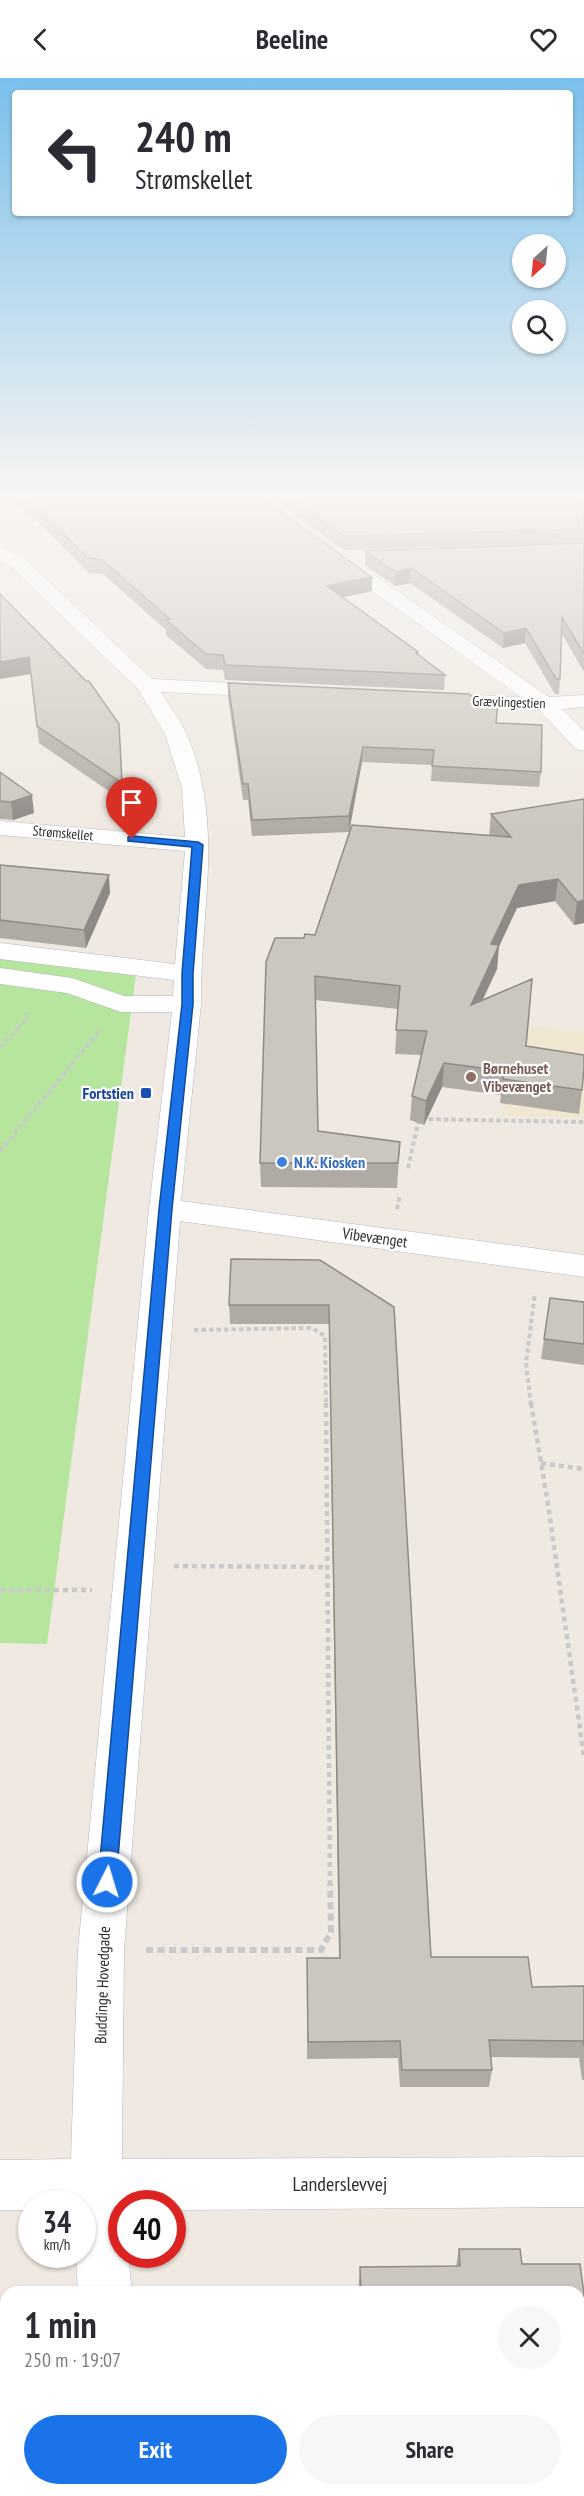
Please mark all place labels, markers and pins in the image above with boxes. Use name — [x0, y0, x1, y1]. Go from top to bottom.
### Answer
pin — [106, 777, 157, 839]
place label: Børnehuset Vibevænget — [482, 1058, 551, 1096]
marker: Børnehuset Vibevænget — [464, 1070, 478, 1084]
place label: Fortstien — [83, 1083, 134, 1103]
marker: Fortstien — [139, 1086, 153, 1100]
place label: N.K. Kiosken — [294, 1152, 365, 1172]
marker: N.K. Kiosken — [275, 1155, 289, 1169]

